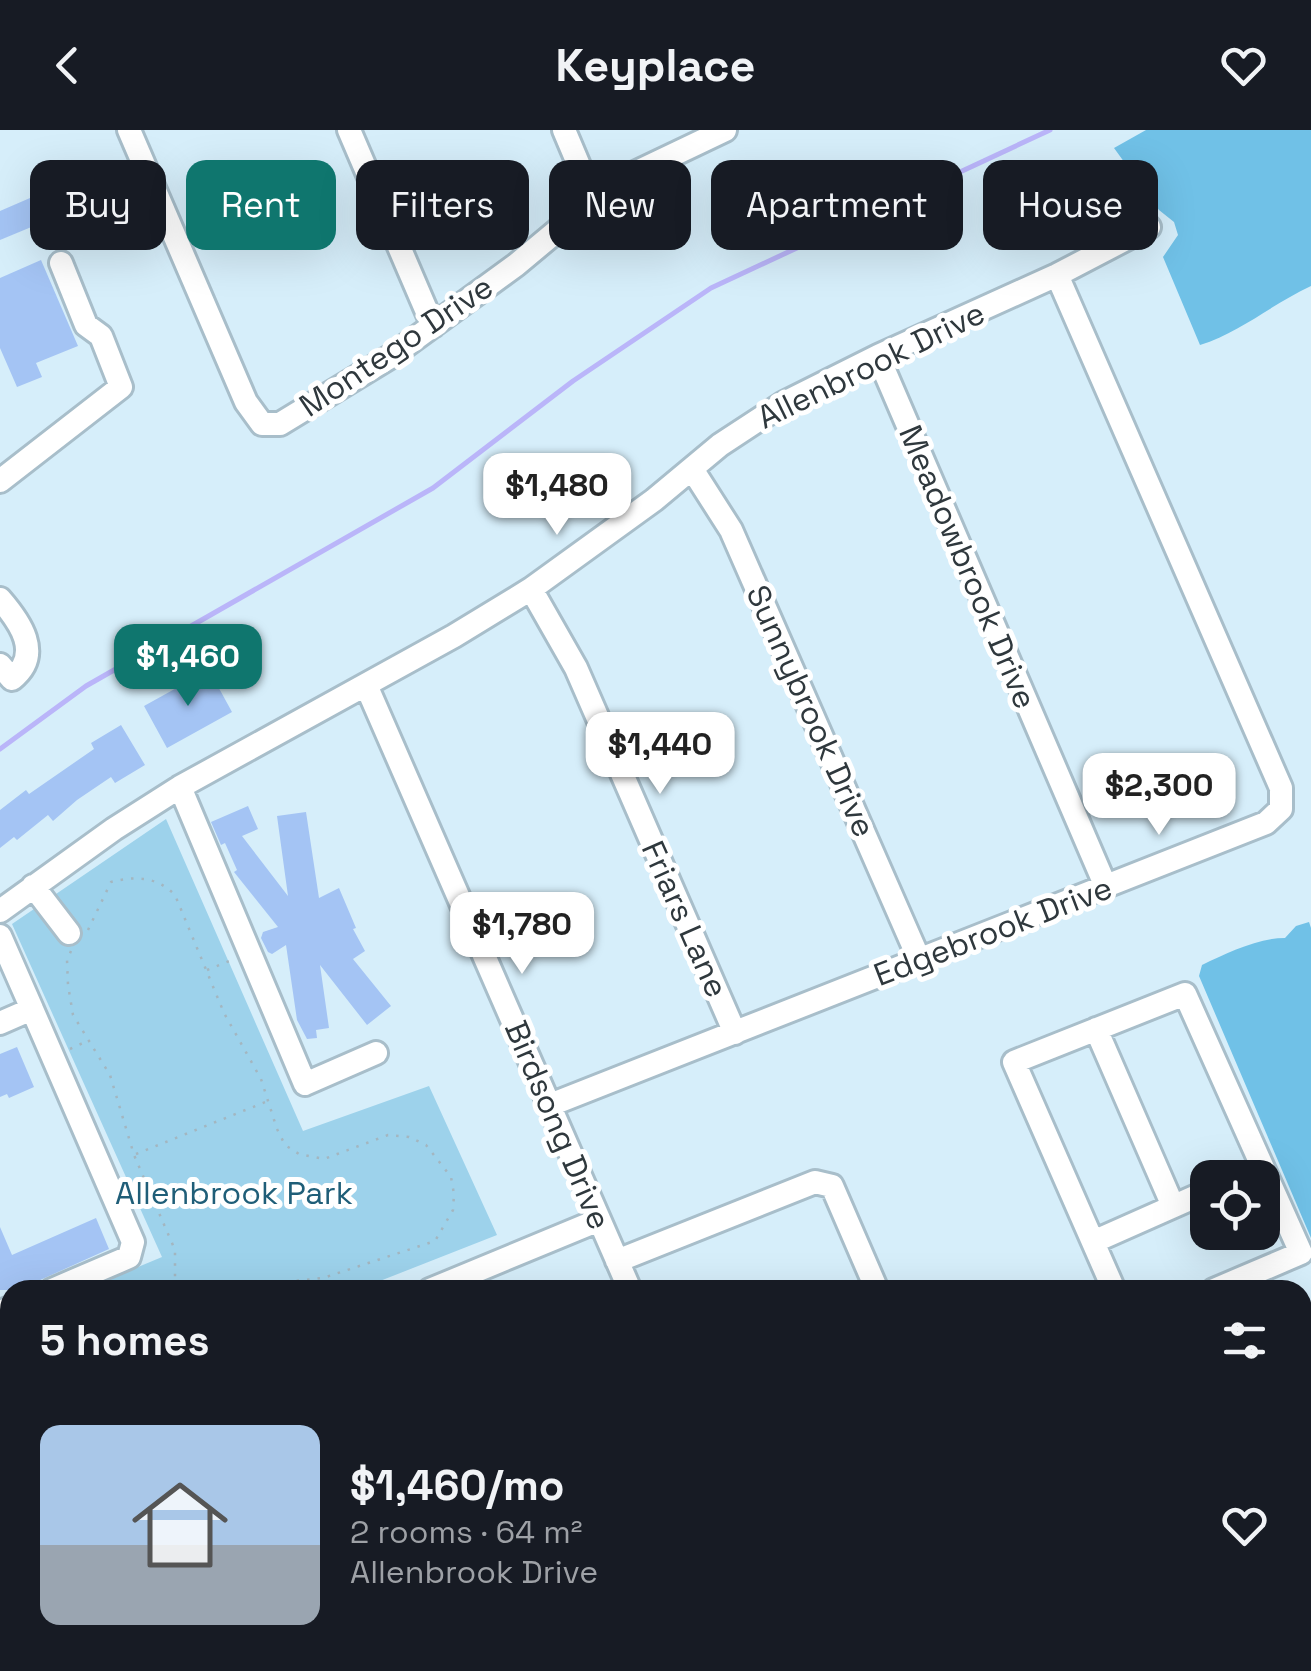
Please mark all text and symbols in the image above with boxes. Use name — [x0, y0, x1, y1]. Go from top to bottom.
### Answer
text: Keyplace — [556, 37, 755, 94]
icon: back — [40, 38, 95, 93]
icon: heart — [1216, 38, 1271, 93]
chip: Buy — [30, 160, 166, 250]
chip: Rent — [186, 160, 336, 250]
chip: Filters — [356, 160, 529, 250]
chip: New — [549, 160, 691, 250]
chip: Apartment — [711, 160, 963, 250]
chip: House — [983, 160, 1158, 250]
street label: Montego Drive — [292, 267, 500, 425]
street label: Allenbrook Drive — [751, 293, 991, 437]
street label: Meadowbrook Drive — [890, 419, 1046, 715]
pin: $1,480 — [476, 453, 638, 538]
text: $1,480 — [505, 465, 609, 505]
street label: Sunnybrook Drive — [738, 579, 884, 843]
pin: $1,460 — [107, 624, 269, 709]
text: $1,460 — [136, 636, 240, 676]
pin: $1,440 — [579, 712, 741, 797]
text: $1,440 — [608, 724, 712, 764]
pin: $2,300 — [1078, 753, 1240, 838]
text: $2,300 — [1105, 765, 1213, 805]
street label: Friars Lane — [633, 835, 737, 1003]
street label: Edgebrook Drive — [868, 867, 1118, 995]
pin: $1,780 — [441, 892, 603, 977]
text: $1,780 — [472, 904, 572, 944]
street label: Birdsong Drive — [496, 1015, 620, 1235]
map controls — [1190, 1160, 1280, 1250]
button: locate — [1190, 1160, 1280, 1250]
park label: Allenbrook Park — [115, 1173, 353, 1213]
icon: filters — [1217, 1313, 1272, 1368]
text: 5 homes — [40, 1314, 210, 1367]
text: $1,460/mo — [350, 1459, 565, 1512]
icon: home — [120, 1465, 240, 1585]
icon: heart — [1217, 1498, 1272, 1553]
text: 2 rooms · 64 m² — [350, 1512, 582, 1552]
text: Allenbrook Drive — [350, 1552, 598, 1592]

